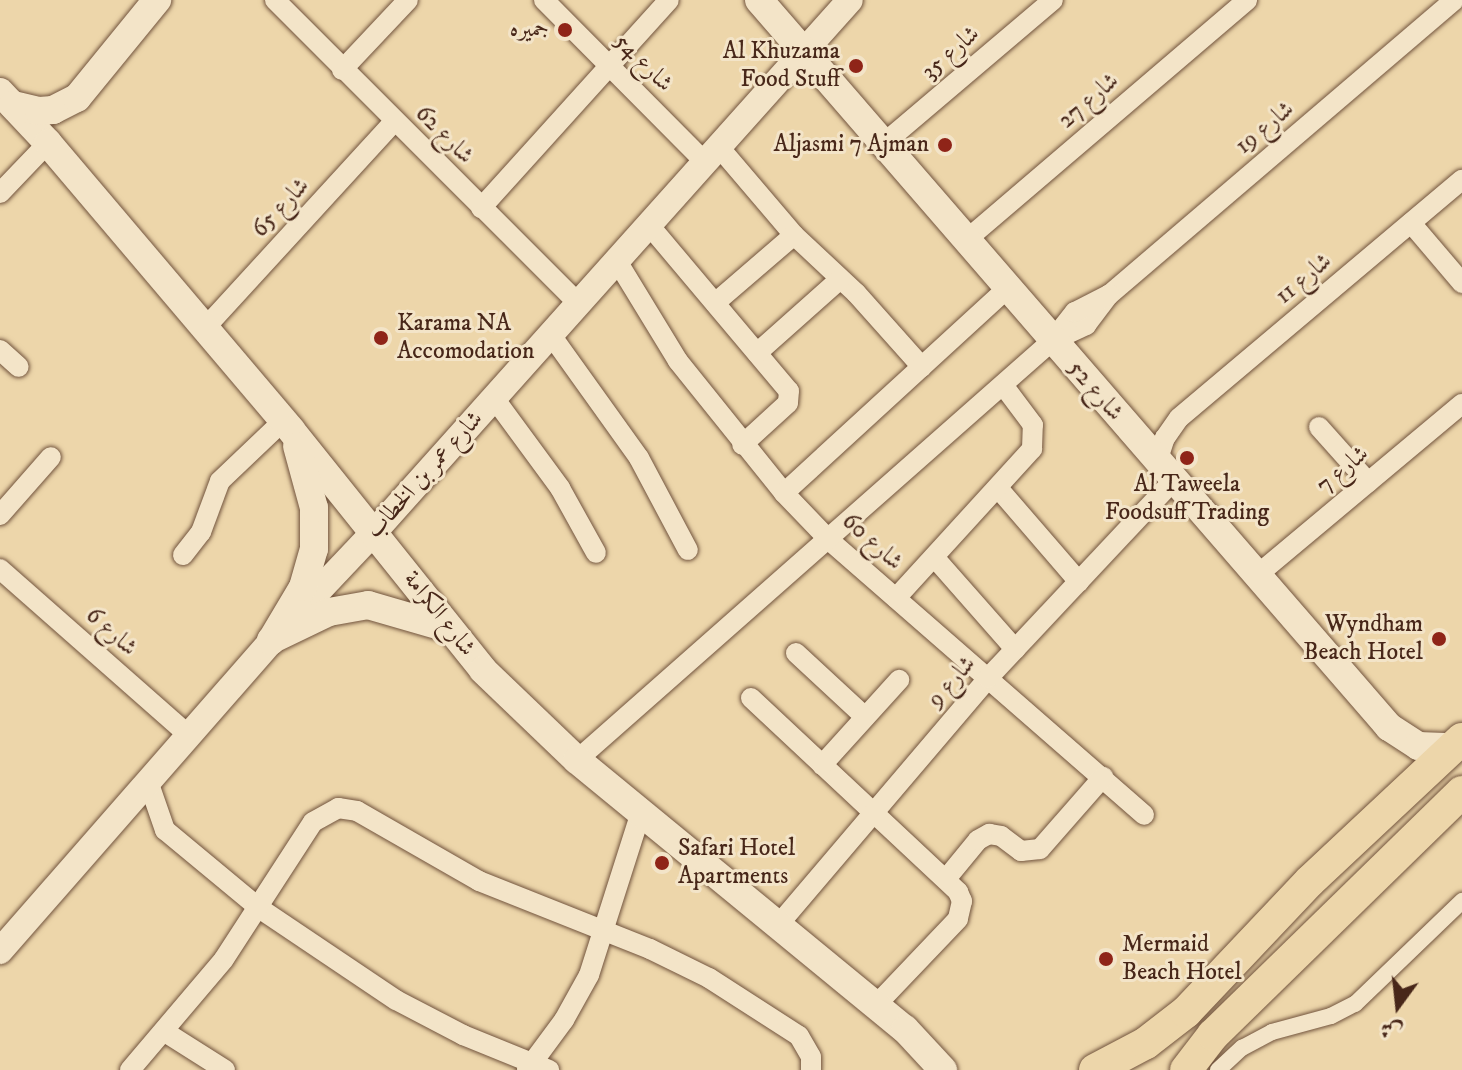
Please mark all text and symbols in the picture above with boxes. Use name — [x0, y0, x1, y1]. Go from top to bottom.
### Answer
place label: جميره — [509, 16, 549, 44]
street label: شارع 35 — [916, 20, 986, 86]
marker: جميره — [556, 21, 574, 39]
street label: شارع 54 — [608, 28, 678, 98]
place label: Al Khuzama Food Stuff — [723, 38, 840, 94]
marker: Al Khuzama Food Stuff — [847, 57, 865, 75]
street label: شارع 27 — [1053, 67, 1125, 135]
street label: شارع 19 — [1230, 95, 1300, 161]
street label: شارع 62 — [409, 100, 479, 170]
place label: Aljasmi 7 Ajman — [774, 131, 929, 159]
marker: Aljasmi 7 Ajman — [936, 136, 954, 154]
street label: شارع 65 — [246, 172, 316, 244]
street label: شارع 11 — [1270, 247, 1338, 311]
place label: Karama NA Accomodation — [397, 310, 535, 366]
marker: Karama NA Accomodation — [372, 329, 390, 347]
street label: شارع 52 — [1061, 355, 1129, 427]
street label: شارع عمر بن الخطاب — [360, 405, 490, 545]
street label: شارع 7 — [1311, 440, 1375, 500]
marker: Al Taweela Foodsuff Trading — [1178, 449, 1196, 467]
place label: Al Taweela Foodsuff Trading — [1105, 471, 1269, 527]
street label: شارع 60 — [836, 507, 908, 577]
street label: شارع الكرامة — [397, 566, 481, 662]
street label: شارع 6 — [79, 601, 143, 663]
place label: Wyndham Beach Hotel — [1303, 611, 1423, 667]
marker: Wyndham Beach Hotel — [1430, 630, 1448, 648]
street label: شارع 9 — [922, 650, 982, 714]
place label: Safari Hotel Apartments — [678, 835, 795, 891]
marker: Safari Hotel Apartments — [653, 854, 671, 872]
place label: Mermaid Beach Hotel — [1122, 931, 1242, 987]
marker: Mermaid Beach Hotel — [1097, 950, 1115, 968]
north arrow — [1358, 966, 1438, 1046]
text: ش — [1378, 1014, 1406, 1046]

